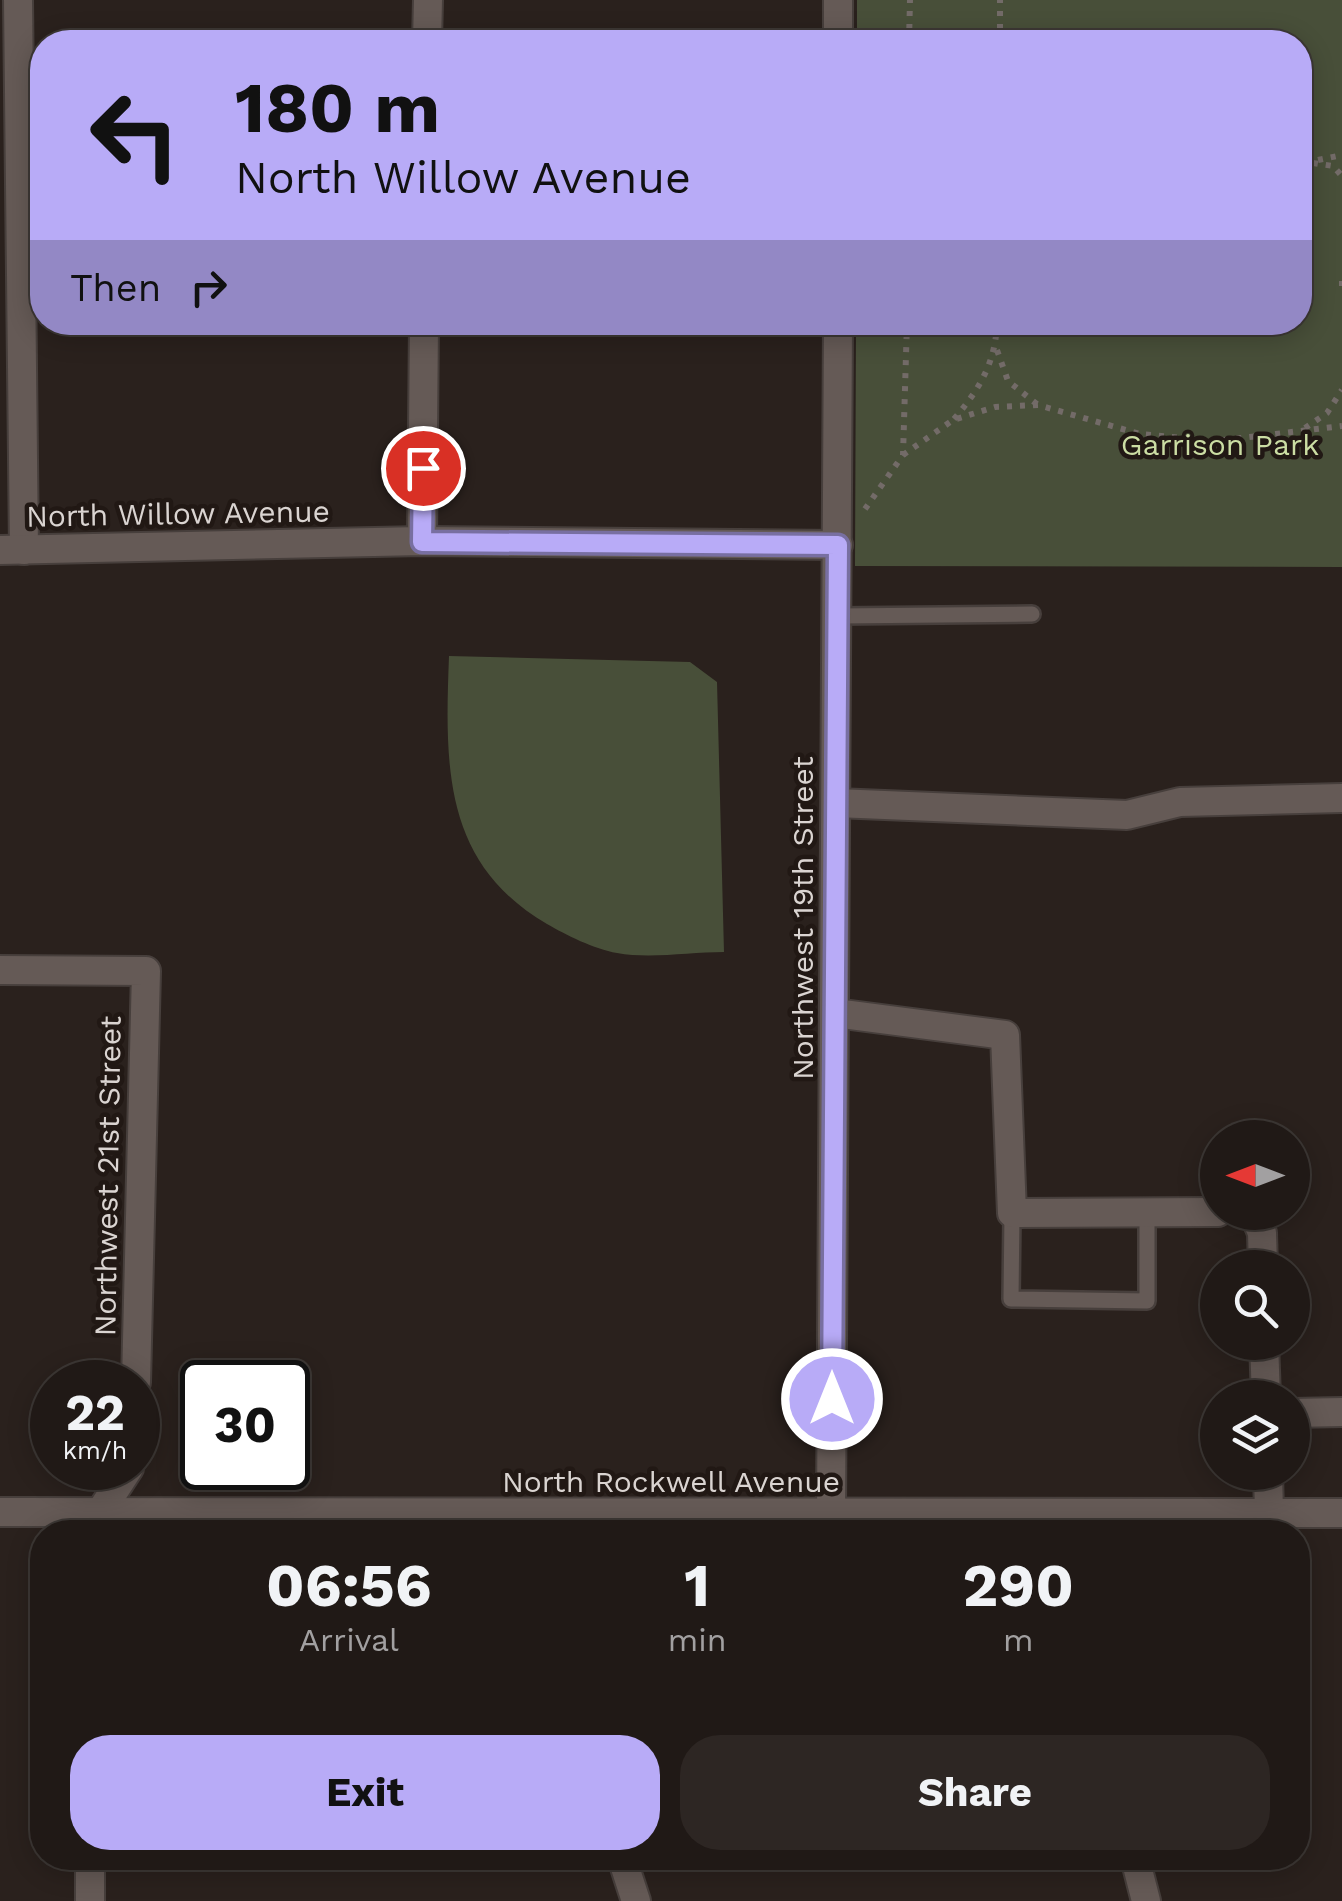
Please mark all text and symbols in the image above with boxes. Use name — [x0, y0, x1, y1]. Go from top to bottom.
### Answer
text: 180 m — [235, 67, 440, 149]
icon: left — [70, 70, 200, 200]
text: North Willow Avenue — [235, 151, 691, 204]
icon: right — [181, 260, 236, 315]
text: Then — [70, 266, 161, 310]
pin — [381, 426, 466, 511]
park label: Garrison Park — [1121, 427, 1319, 462]
icon: arrive — [396, 441, 451, 496]
street label: North Willow Avenue — [26, 493, 330, 534]
street label: Northwest 19th Street — [785, 756, 820, 1080]
street label: Northwest 21st Street — [87, 1015, 128, 1337]
north arrow — [1200, 1120, 1310, 1230]
map controls — [1200, 1120, 1310, 1490]
button: search — [1200, 1250, 1310, 1360]
position arrow — [780, 1347, 884, 1451]
speed limit sign: 30 — [180, 1360, 310, 1490]
button: layers — [1200, 1380, 1310, 1490]
text: 22 — [65, 1383, 125, 1442]
text: km/h — [63, 1436, 127, 1465]
street label: North Rockwell Avenue — [502, 1464, 840, 1499]
text: 06:56 — [266, 1550, 432, 1621]
text: 1 — [684, 1550, 710, 1621]
text: 290 — [963, 1550, 1074, 1621]
text: Arrival — [299, 1621, 399, 1659]
text: min — [668, 1621, 727, 1659]
text: m — [1003, 1621, 1034, 1659]
button: Exit — [70, 1735, 660, 1850]
button: Share — [680, 1735, 1270, 1850]

